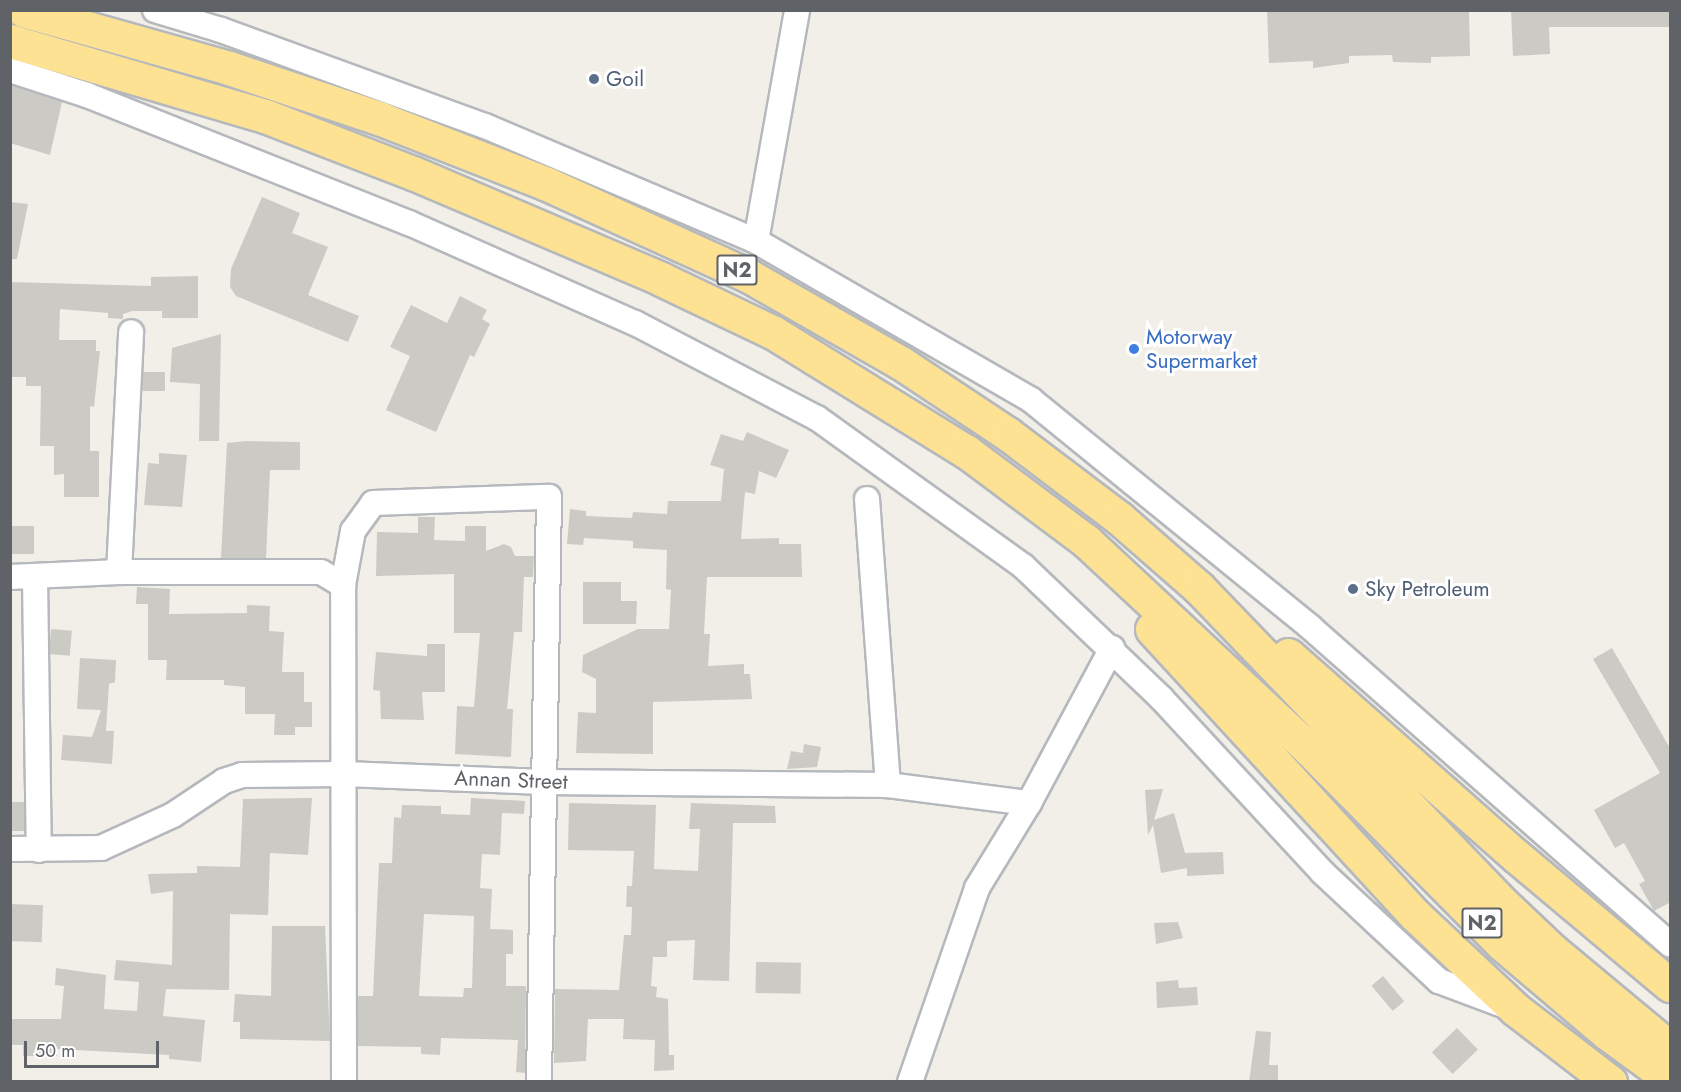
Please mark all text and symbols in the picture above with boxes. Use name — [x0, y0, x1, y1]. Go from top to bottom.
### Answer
place label: Goil — [606, 66, 644, 92]
marker: Goil — [587, 72, 601, 86]
road number: N2 — [716, 253, 758, 287]
place label: Motorway Supermarket — [1146, 324, 1257, 374]
marker: Motorway Supermarket — [1127, 342, 1141, 356]
place label: Sky Petroleum — [1365, 576, 1490, 602]
marker: Sky Petroleum — [1346, 582, 1360, 596]
street label: Annan Street — [454, 765, 568, 795]
road number: N2 — [1461, 906, 1503, 940]
scale bar — [27, 1029, 162, 1067]
text: 50 m — [35, 1038, 75, 1064]

